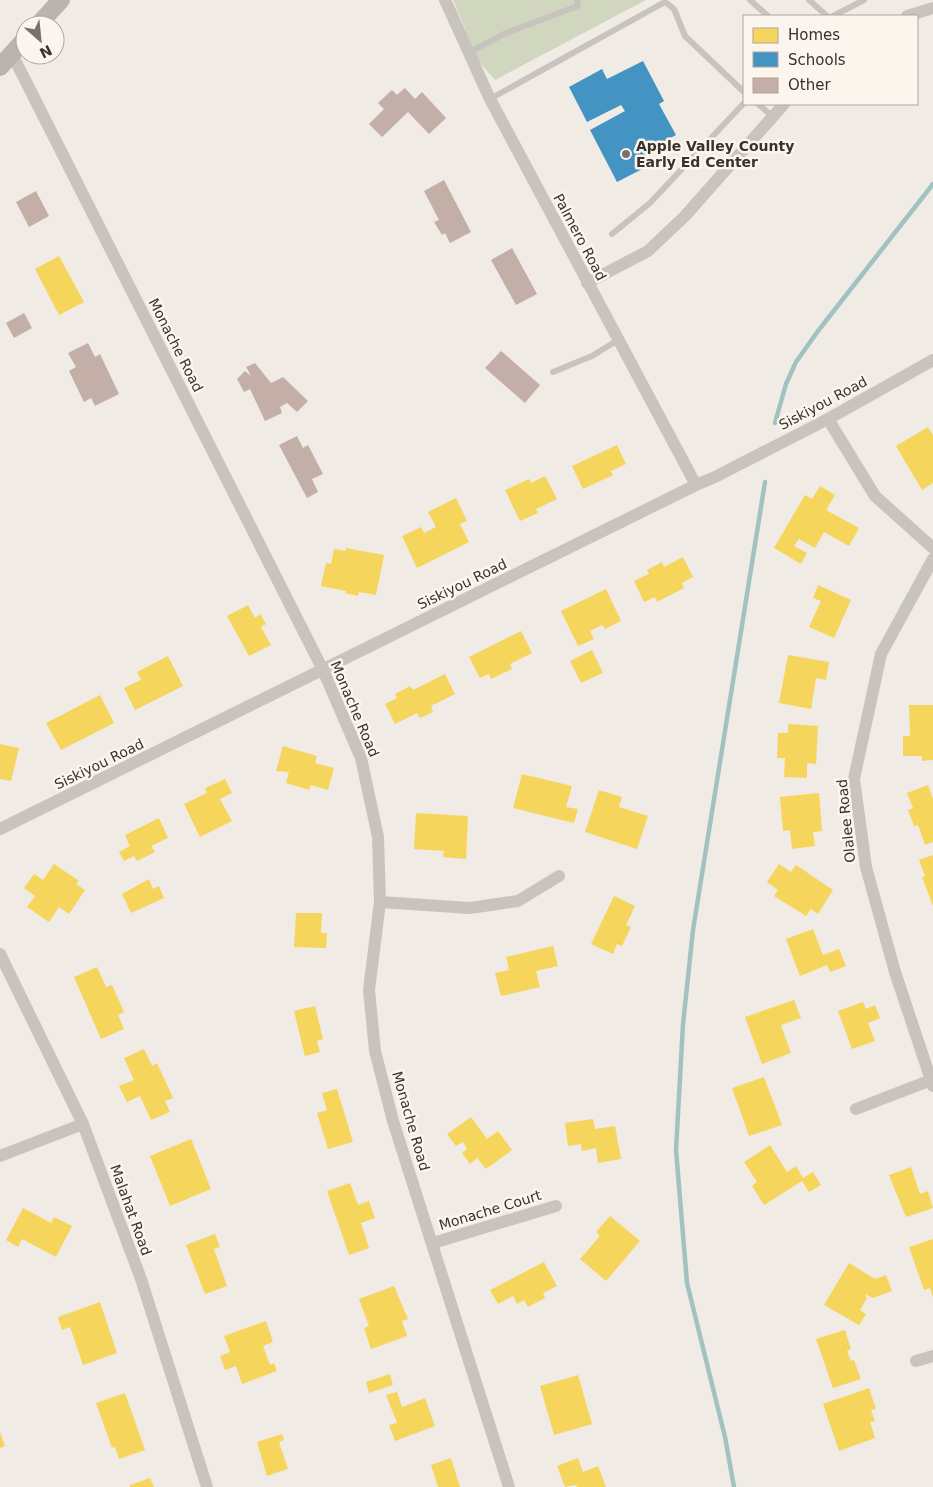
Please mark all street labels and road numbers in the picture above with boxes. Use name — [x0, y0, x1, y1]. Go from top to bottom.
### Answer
street label: Palmero Road — [550, 191, 610, 283]
street label: Monache Road — [146, 296, 206, 394]
street label: Siskiyou Road — [776, 373, 870, 433]
street label: Siskiyou Road — [415, 555, 509, 613]
street label: Monache Road — [328, 659, 382, 759]
street label: Siskiyou Road — [52, 735, 146, 793]
street label: Olalee Road — [834, 778, 858, 864]
street label: Monache Road — [389, 1069, 433, 1173]
street label: Malahat Road — [107, 1162, 155, 1258]
street label: Monache Court — [437, 1187, 544, 1233]

